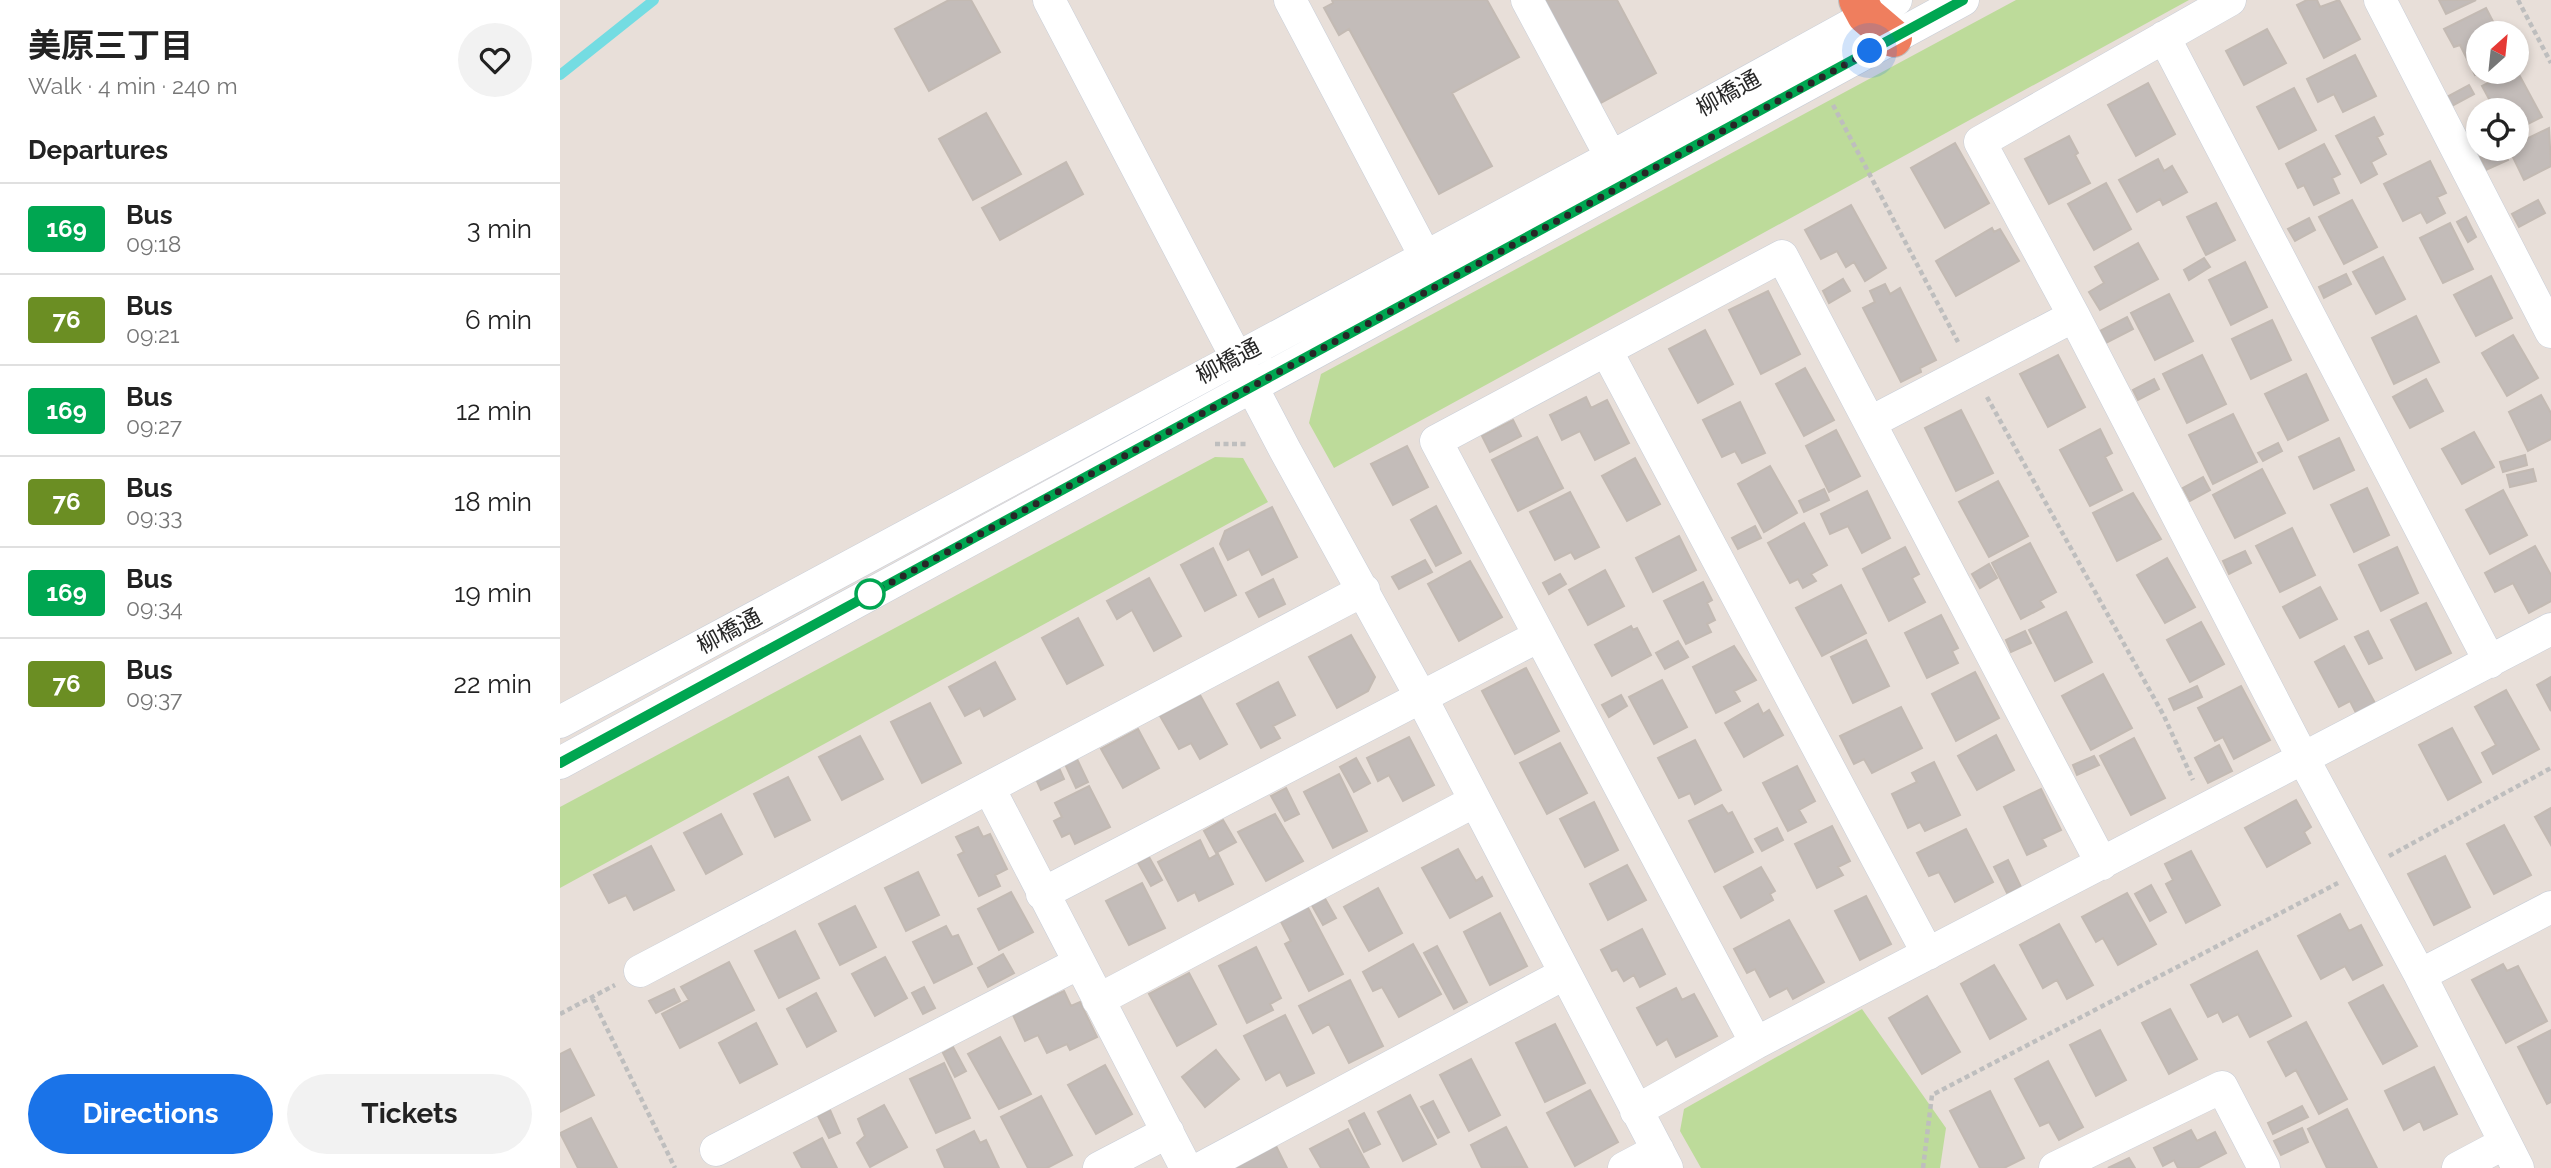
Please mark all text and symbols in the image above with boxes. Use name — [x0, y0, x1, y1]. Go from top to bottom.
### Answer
north arrow — [2466, 21, 2529, 84]
map controls — [2466, 21, 2529, 161]
button: heart — [458, 23, 532, 97]
text: 美原三丁目 — [28, 26, 193, 65]
your location — [1852, 33, 1887, 68]
street label: 柳橋通 — [1691, 64, 1764, 121]
text: Walk · 4 min · 240 m — [28, 72, 238, 99]
button: locate — [2466, 98, 2529, 161]
text: Departures — [28, 135, 168, 165]
text: Bus — [126, 200, 173, 230]
text: 169 — [46, 214, 87, 243]
text: 3 min — [467, 214, 532, 244]
text: 09:18 — [126, 230, 181, 257]
text: Bus — [126, 291, 173, 321]
text: 76 — [52, 305, 81, 334]
text: 6 min — [465, 305, 532, 335]
text: 09:21 — [126, 321, 180, 348]
street label: 柳橋通 — [1191, 332, 1265, 389]
text: Bus — [126, 382, 173, 412]
text: 169 — [46, 396, 87, 425]
text: 12 min — [456, 396, 532, 426]
text: 09:27 — [126, 412, 182, 439]
text: Bus — [126, 473, 173, 503]
text: 76 — [52, 487, 81, 516]
text: 18 min — [454, 487, 532, 517]
text: 09:33 — [126, 503, 182, 530]
text: Bus — [126, 564, 173, 594]
text: 169 — [46, 578, 87, 607]
text: 19 min — [454, 578, 532, 608]
unlabelled marker — [855, 579, 885, 609]
text: 09:34 — [126, 594, 183, 621]
street label: 柳橋通 — [692, 602, 766, 659]
text: Bus — [126, 655, 173, 685]
text: 76 — [52, 669, 81, 698]
text: 22 min — [454, 669, 532, 699]
text: 09:37 — [126, 685, 182, 712]
button: Directions — [28, 1074, 273, 1154]
button: Tickets — [287, 1074, 532, 1154]

